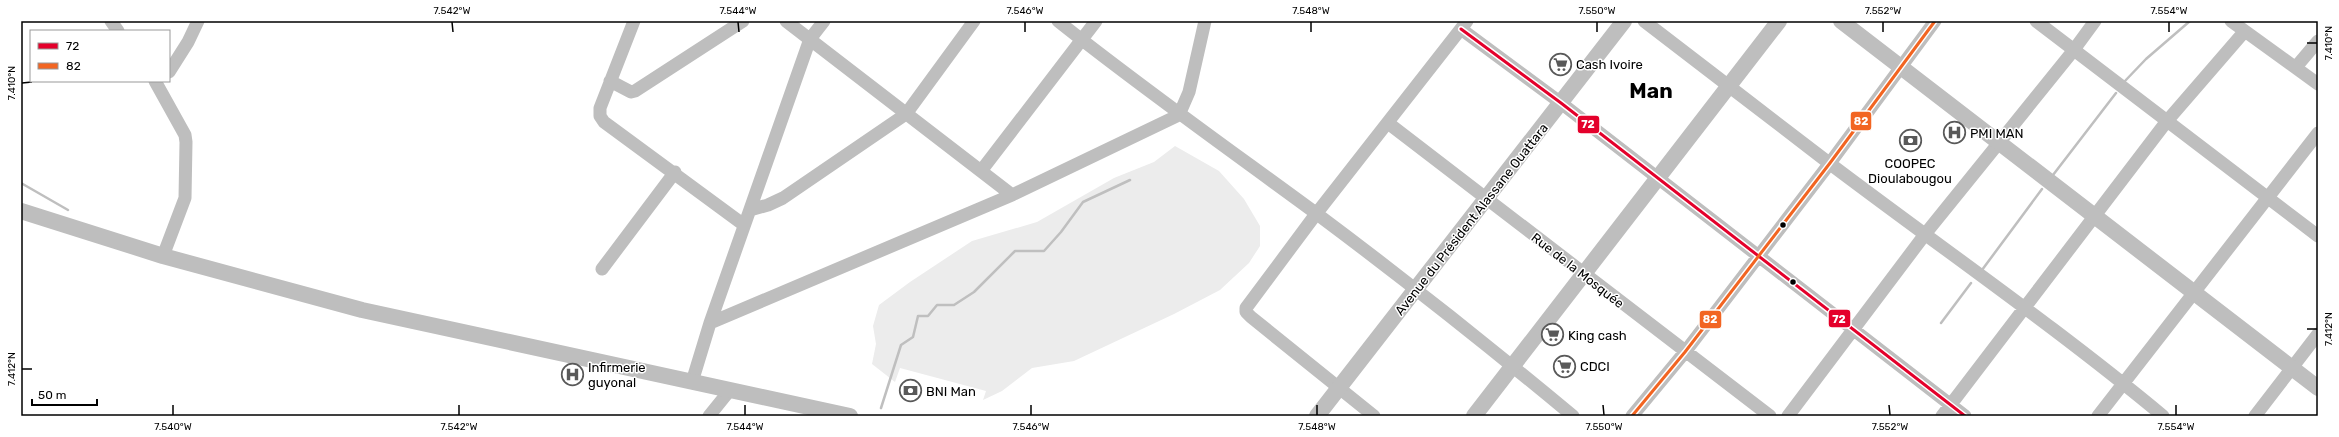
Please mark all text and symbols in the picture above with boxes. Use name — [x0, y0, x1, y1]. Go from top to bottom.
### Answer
text: 7.542°W — [434, 5, 470, 17]
text: 7.544°W — [719, 5, 757, 17]
text: 7.546°W — [1006, 5, 1044, 17]
text: 7.548°W — [1292, 5, 1330, 17]
text: 7.550°W — [1578, 5, 1616, 17]
text: 7.552°W — [1865, 5, 1901, 17]
text: 7.554°W — [2151, 5, 2187, 17]
text: 7.410°N — [2323, 26, 2335, 60]
legend — [30, 30, 170, 82]
text: 72 — [66, 39, 79, 53]
supermarket icon: Cash Ivoire — [1547, 51, 1573, 77]
place label: Cash Ivoire — [1576, 57, 1643, 72]
text: 82 — [66, 59, 81, 73]
text: 7.410°N — [6, 66, 18, 100]
district label: Man — [1629, 78, 1673, 103]
line badge: 82 — [1850, 111, 1872, 131]
line badge: 72 — [1577, 115, 1600, 134]
text: 82 — [1854, 115, 1868, 128]
text: 72 — [1581, 118, 1595, 131]
street label: Avenue du Président Alassane Ouattara — [1392, 120, 1551, 318]
hospital icon: PMI MAN — [1942, 120, 1968, 146]
place label: PMI MAN — [1970, 126, 2023, 141]
bank icon: COOPEC Dioulabougou — [1897, 128, 1923, 154]
place label: COOPEC Dioulabougou — [1868, 156, 1952, 187]
unlabelled marker — [1778, 220, 1788, 230]
street label: Rue de la Mosquée — [1529, 230, 1627, 311]
unlabelled marker — [1788, 277, 1798, 287]
line badge: 72 — [1828, 309, 1851, 328]
line badge: 82 — [1699, 310, 1722, 329]
text: 7.412°N — [2323, 312, 2335, 346]
text: 82 — [1703, 313, 1717, 326]
text: 72 — [1832, 313, 1846, 326]
supermarket icon: King cash — [1539, 322, 1565, 348]
place label: King cash — [1568, 328, 1627, 344]
text: 7.412°N — [6, 352, 18, 386]
supermarket icon: CDCI — [1551, 353, 1577, 379]
place label: CDCI — [1580, 359, 1610, 374]
place label: Infirmerie guyonal — [588, 360, 646, 391]
hospital icon: Infirmerie guyonal — [560, 361, 586, 387]
bank icon: BNI Man — [898, 378, 924, 404]
scale bar — [32, 381, 97, 407]
place label: BNI Man — [926, 384, 976, 399]
text: 50 m — [38, 388, 66, 402]
text: 7.540°W — [154, 421, 192, 433]
text: 7.542°W — [441, 421, 477, 433]
text: 7.544°W — [726, 421, 764, 433]
text: 7.546°W — [1012, 421, 1050, 433]
text: 7.548°W — [1298, 421, 1336, 433]
text: 7.550°W — [1585, 421, 1623, 433]
text: 7.552°W — [1872, 421, 1908, 433]
text: 7.554°W — [2158, 421, 2194, 433]

